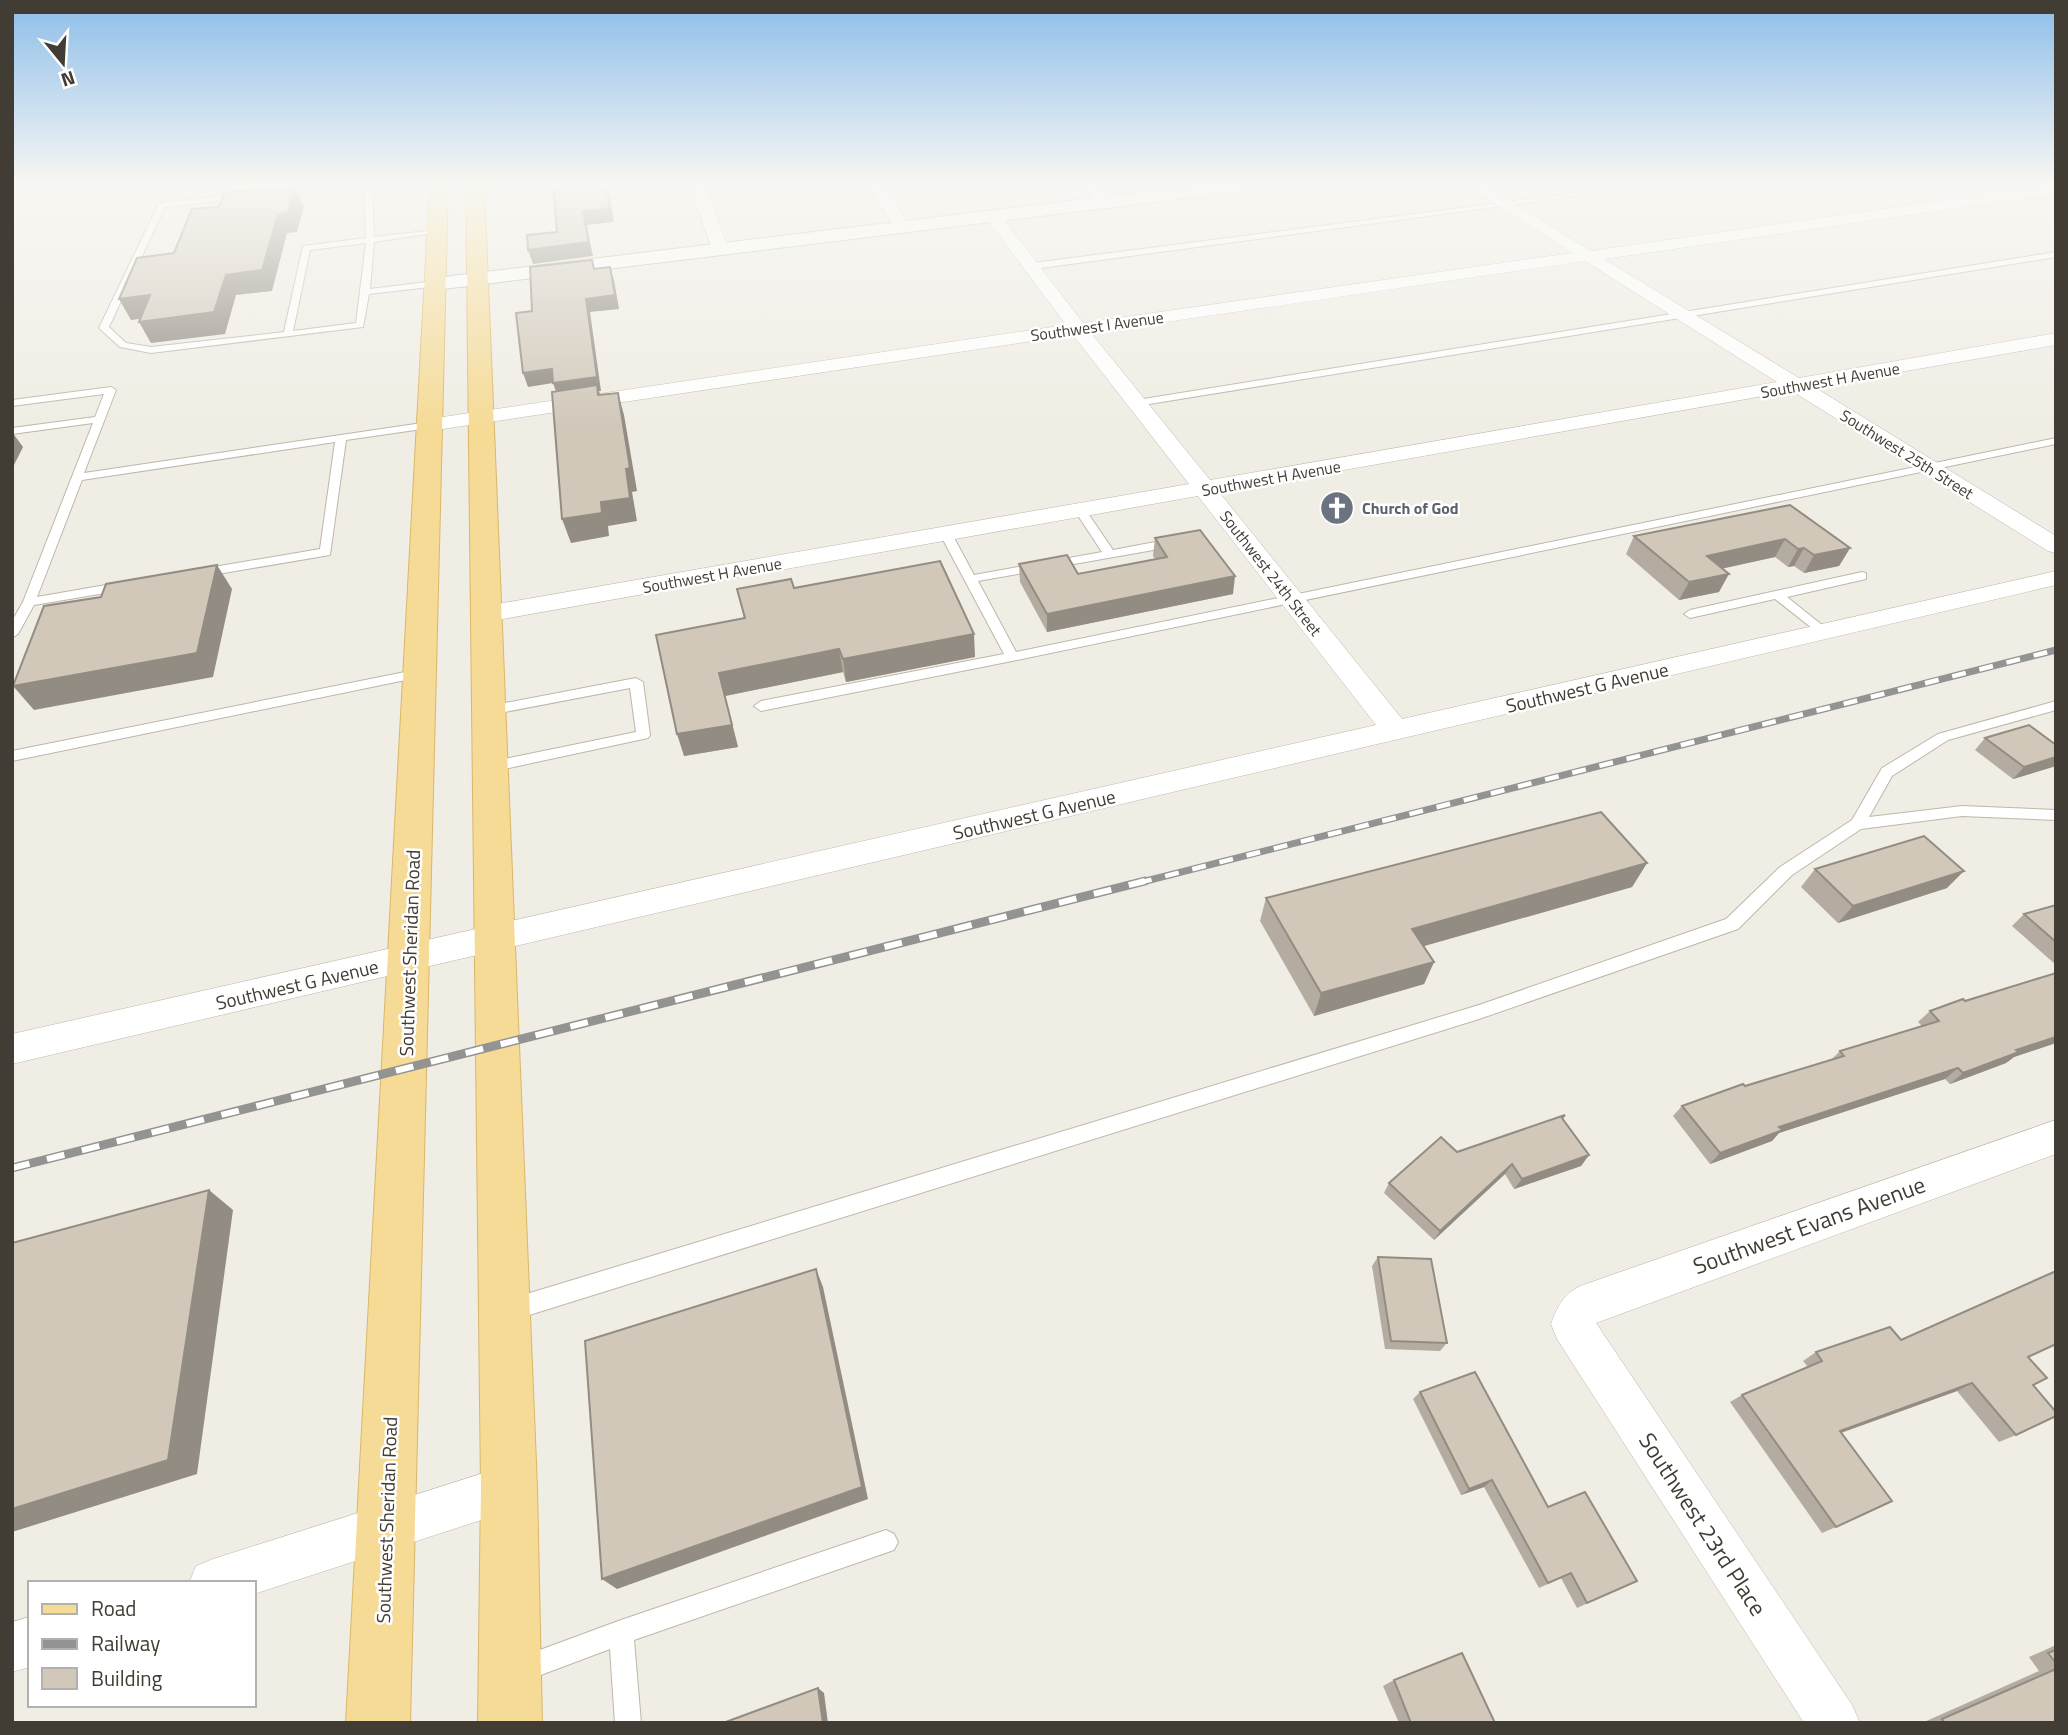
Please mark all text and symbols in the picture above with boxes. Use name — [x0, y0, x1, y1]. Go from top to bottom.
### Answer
north arrow — [28, 28, 98, 98]
text: N — [58, 64, 79, 95]
street label: Southwest I Avenue — [1029, 305, 1165, 347]
street label: Southwest H Avenue — [1759, 356, 1901, 404]
street label: Southwest 25th Street — [1836, 403, 1979, 505]
street label: Southwest H Avenue — [1200, 454, 1342, 502]
church icon: Church of God — [1318, 489, 1356, 527]
place label: Church of God — [1362, 496, 1459, 520]
street label: Southwest 24th Street — [1214, 505, 1328, 641]
street label: Southwest H Avenue — [641, 551, 783, 599]
street label: Southwest G Avenue — [1503, 654, 1671, 720]
street label: Southwest G Avenue — [950, 781, 1118, 847]
street label: Southwest Sheridan Road — [391, 849, 427, 1057]
street label: Southwest G Avenue — [213, 951, 381, 1017]
street label: Southwest Evans Avenue — [1688, 1167, 1930, 1283]
street label: Southwest Sheridan Road — [368, 1416, 404, 1624]
street label: Southwest 23rd Place — [1630, 1425, 1776, 1623]
legend — [28, 1581, 256, 1707]
text: Road — [91, 1592, 136, 1624]
text: Railway — [91, 1627, 160, 1659]
text: Building — [91, 1662, 163, 1694]

